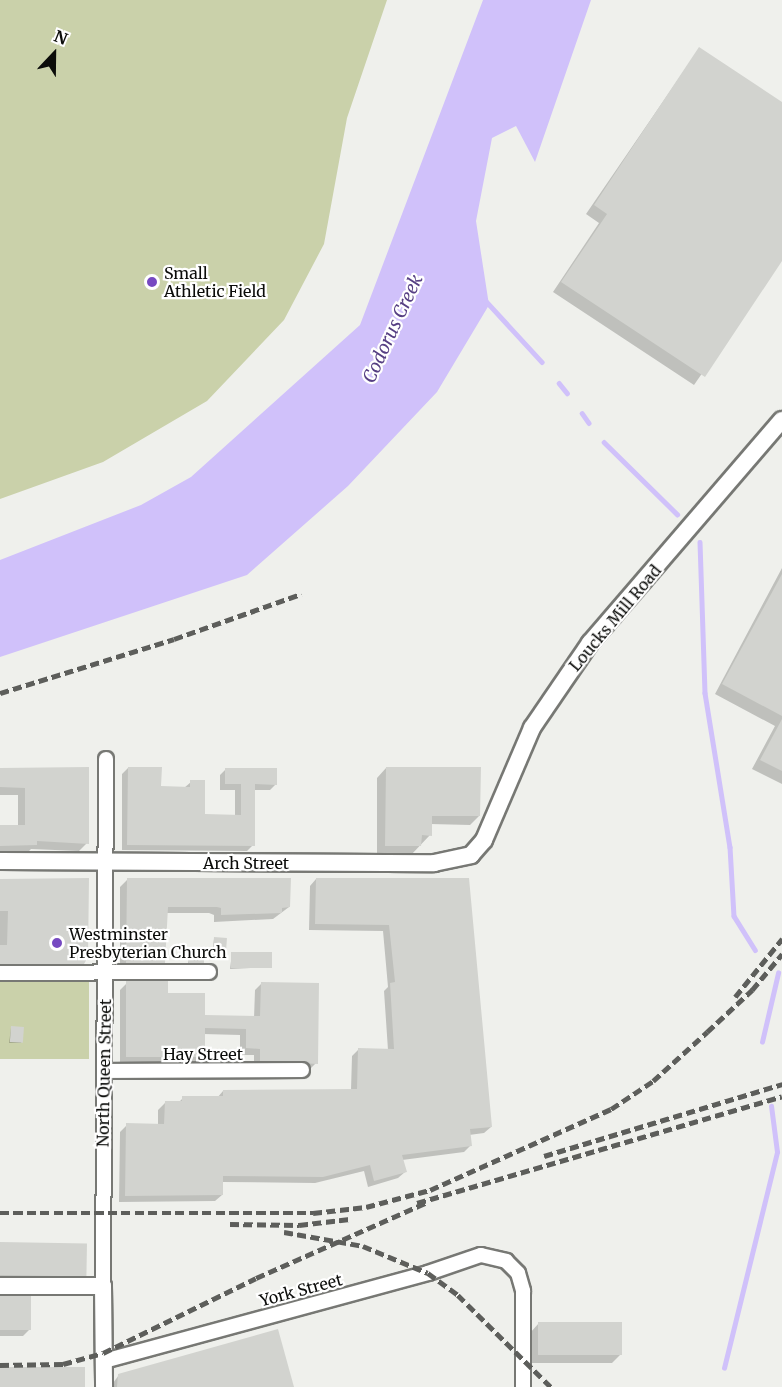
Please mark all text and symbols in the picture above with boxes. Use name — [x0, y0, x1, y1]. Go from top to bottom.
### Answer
north arrow — [24, 24, 84, 84]
text: N — [51, 26, 70, 49]
place label: Small Athletic Field — [164, 263, 266, 301]
water label: Codorus Creek — [358, 271, 428, 387]
marker: Small Athletic Field — [145, 275, 159, 289]
street label: Loucks Mill Road — [565, 561, 665, 675]
street label: Arch Street — [203, 853, 289, 873]
place label: Westminster Presbyterian Church — [69, 924, 227, 962]
marker: Westminster Presbyterian Church — [50, 936, 64, 950]
street label: North Queen Street — [93, 999, 115, 1147]
street label: Hay Street — [163, 1044, 243, 1064]
street label: York Street — [258, 1270, 344, 1310]

